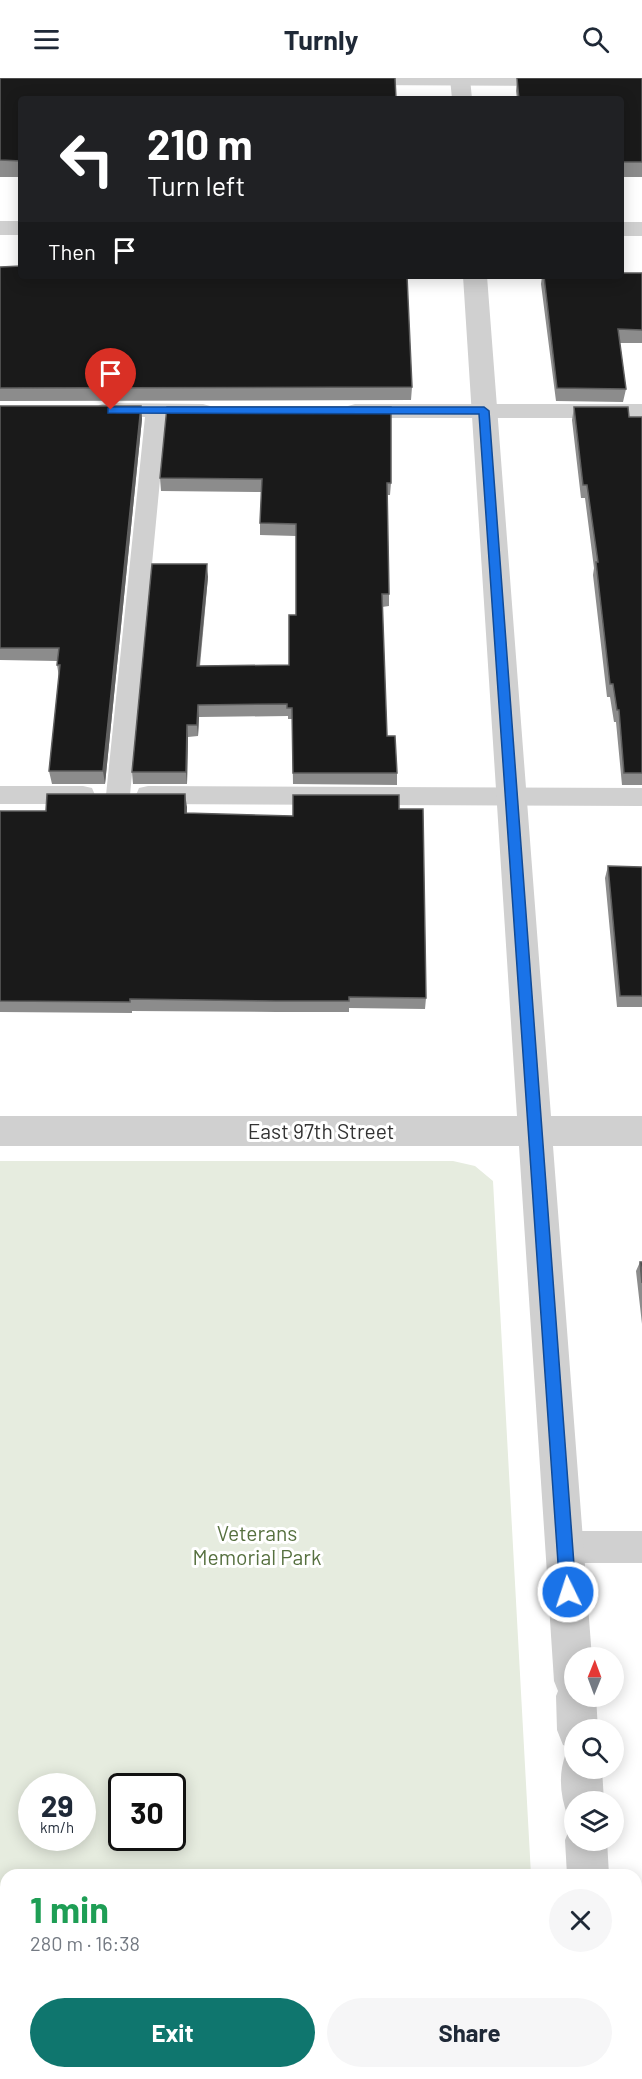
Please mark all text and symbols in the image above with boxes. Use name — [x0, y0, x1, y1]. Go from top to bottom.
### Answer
icon: menu — [30, 23, 63, 56]
text: Turnly — [284, 23, 358, 55]
icon: search — [579, 23, 612, 56]
text: 210 m — [147, 118, 253, 168]
icon: left — [48, 120, 126, 198]
text: Turn left — [147, 169, 245, 201]
icon: arrive — [108, 234, 141, 267]
text: Then — [48, 238, 96, 264]
pin — [85, 348, 136, 410]
icon: arrive — [94, 357, 127, 390]
street label: East 97th Street — [248, 1118, 394, 1143]
park label: Veterans Memorial Park — [193, 1520, 321, 1569]
position arrow — [536, 1560, 600, 1624]
north arrow — [564, 1647, 624, 1707]
map controls — [564, 1647, 624, 1851]
button: search — [564, 1719, 624, 1779]
speed limit sign: 30 — [108, 1773, 186, 1851]
text: 29 — [41, 1787, 73, 1823]
button: layers — [564, 1791, 624, 1851]
text: km/h — [40, 1818, 74, 1836]
text: 1 min — [30, 1887, 109, 1930]
button: close — [549, 1889, 612, 1952]
text: 280 m · 16:38 — [30, 1931, 140, 1955]
button: Exit — [30, 1998, 315, 2067]
button: Share — [327, 1998, 612, 2067]

